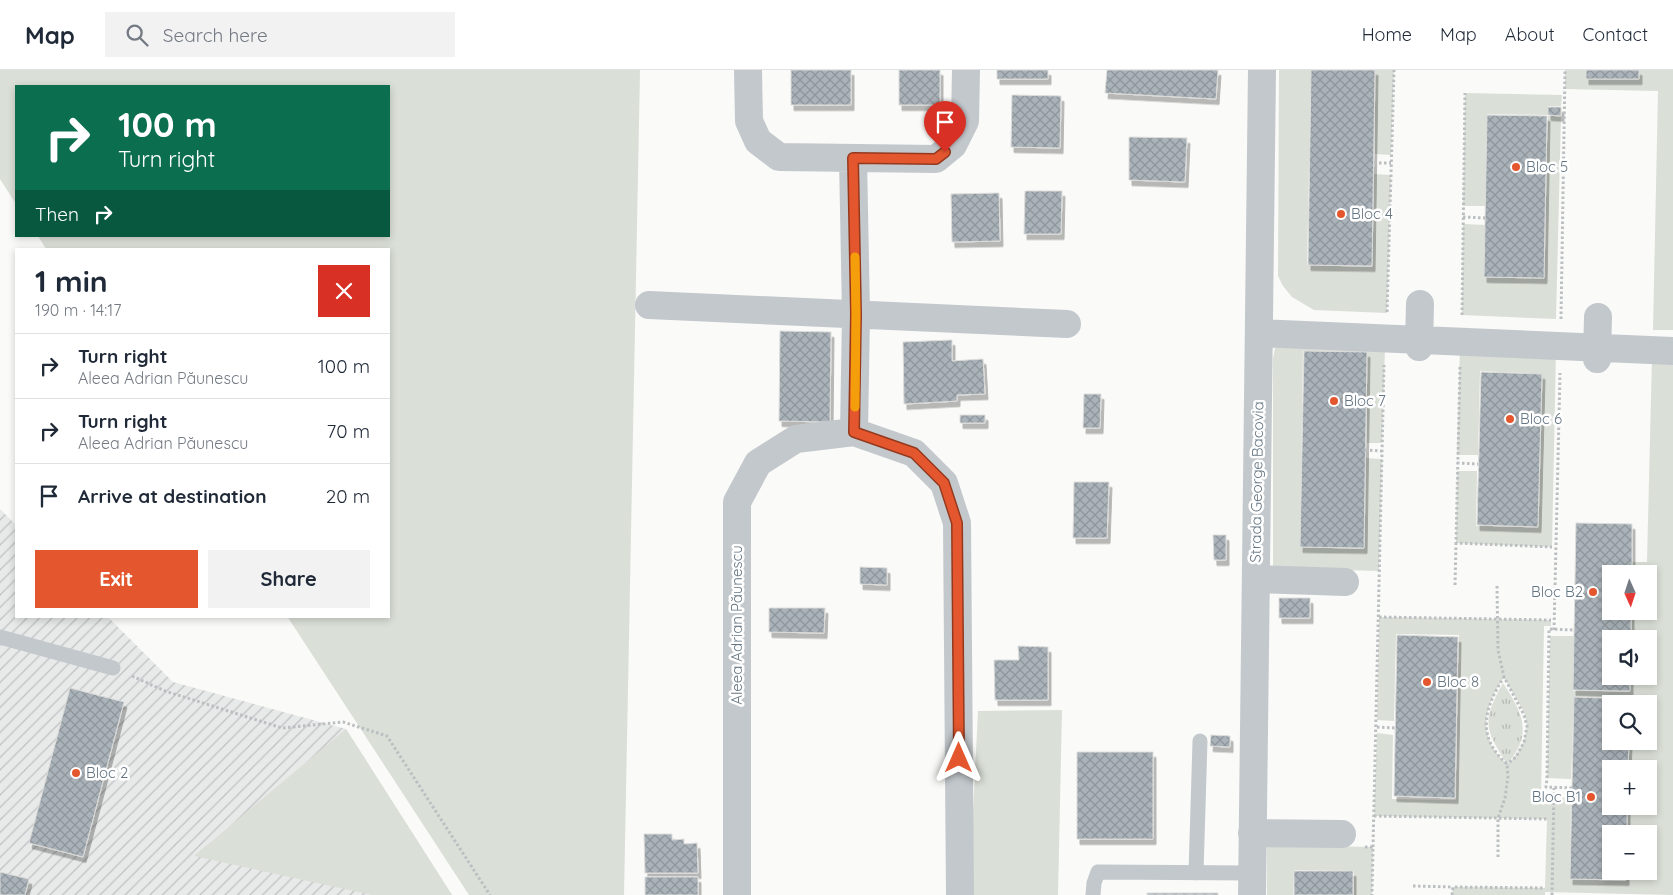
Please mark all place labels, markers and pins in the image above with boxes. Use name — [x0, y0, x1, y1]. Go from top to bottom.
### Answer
pin — [924, 101, 966, 152]
place label: Bloc 5 — [1526, 157, 1568, 176]
marker: Bloc 5 — [1510, 161, 1522, 173]
place label: Bloc 4 — [1351, 204, 1393, 223]
marker: Bloc 4 — [1335, 208, 1347, 220]
place label: Bloc 7 — [1344, 391, 1386, 410]
marker: Bloc 7 — [1328, 395, 1340, 407]
place label: Bloc 6 — [1520, 409, 1562, 428]
marker: Bloc 6 — [1504, 413, 1516, 425]
place label: Bloc B2 — [1531, 582, 1583, 601]
marker: Bloc B2 — [1587, 586, 1599, 598]
place label: Bloc 8 — [1437, 672, 1479, 691]
marker: Bloc 8 — [1421, 676, 1433, 688]
place label: Bloc 2 — [86, 763, 128, 782]
marker: Bloc 2 — [70, 767, 82, 779]
place label: Bloc B1 — [1532, 787, 1581, 806]
marker: Bloc B1 — [1585, 791, 1597, 803]

